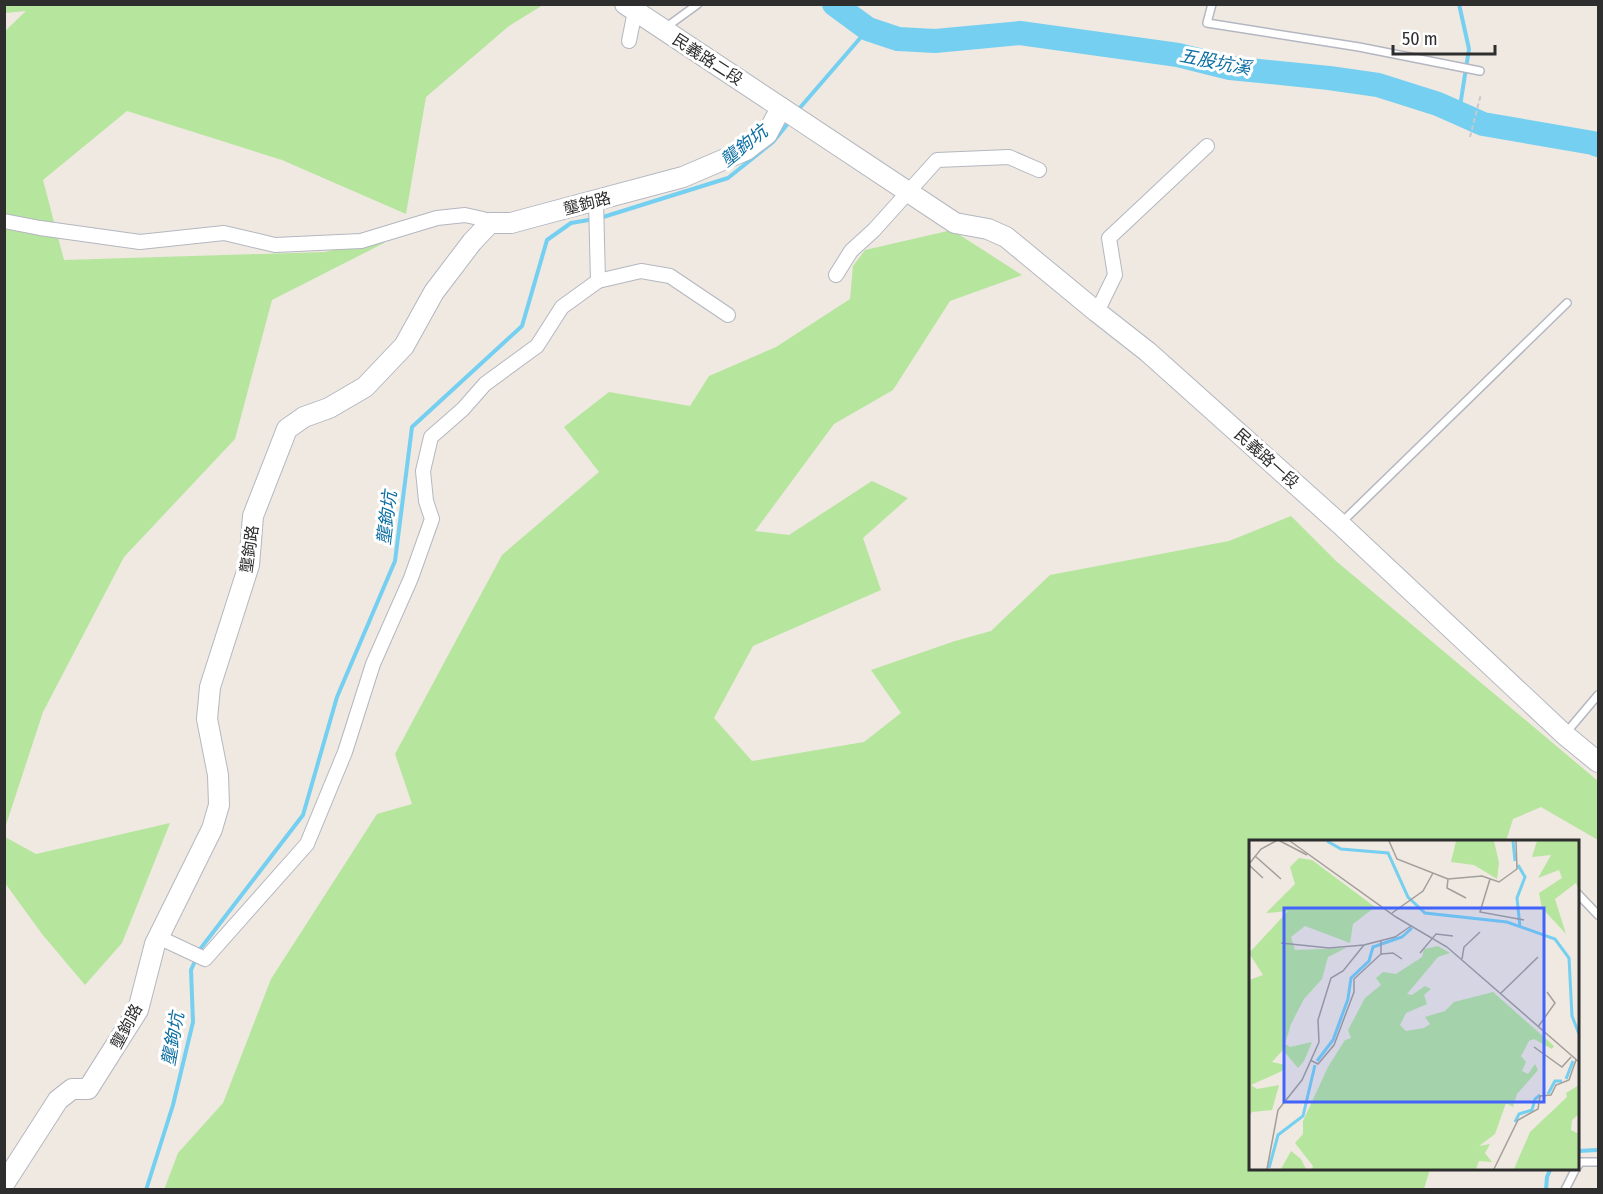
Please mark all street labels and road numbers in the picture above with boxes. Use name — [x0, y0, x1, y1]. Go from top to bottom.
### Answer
street label: 民義路二段 — [669, 30, 746, 89]
street label: 壟鉤路 — [561, 188, 613, 219]
street label: 民義路一段 — [1231, 425, 1303, 492]
street label: 壟鉤路 — [237, 524, 262, 574]
street label: 壟鉤路 — [107, 1001, 146, 1052]

